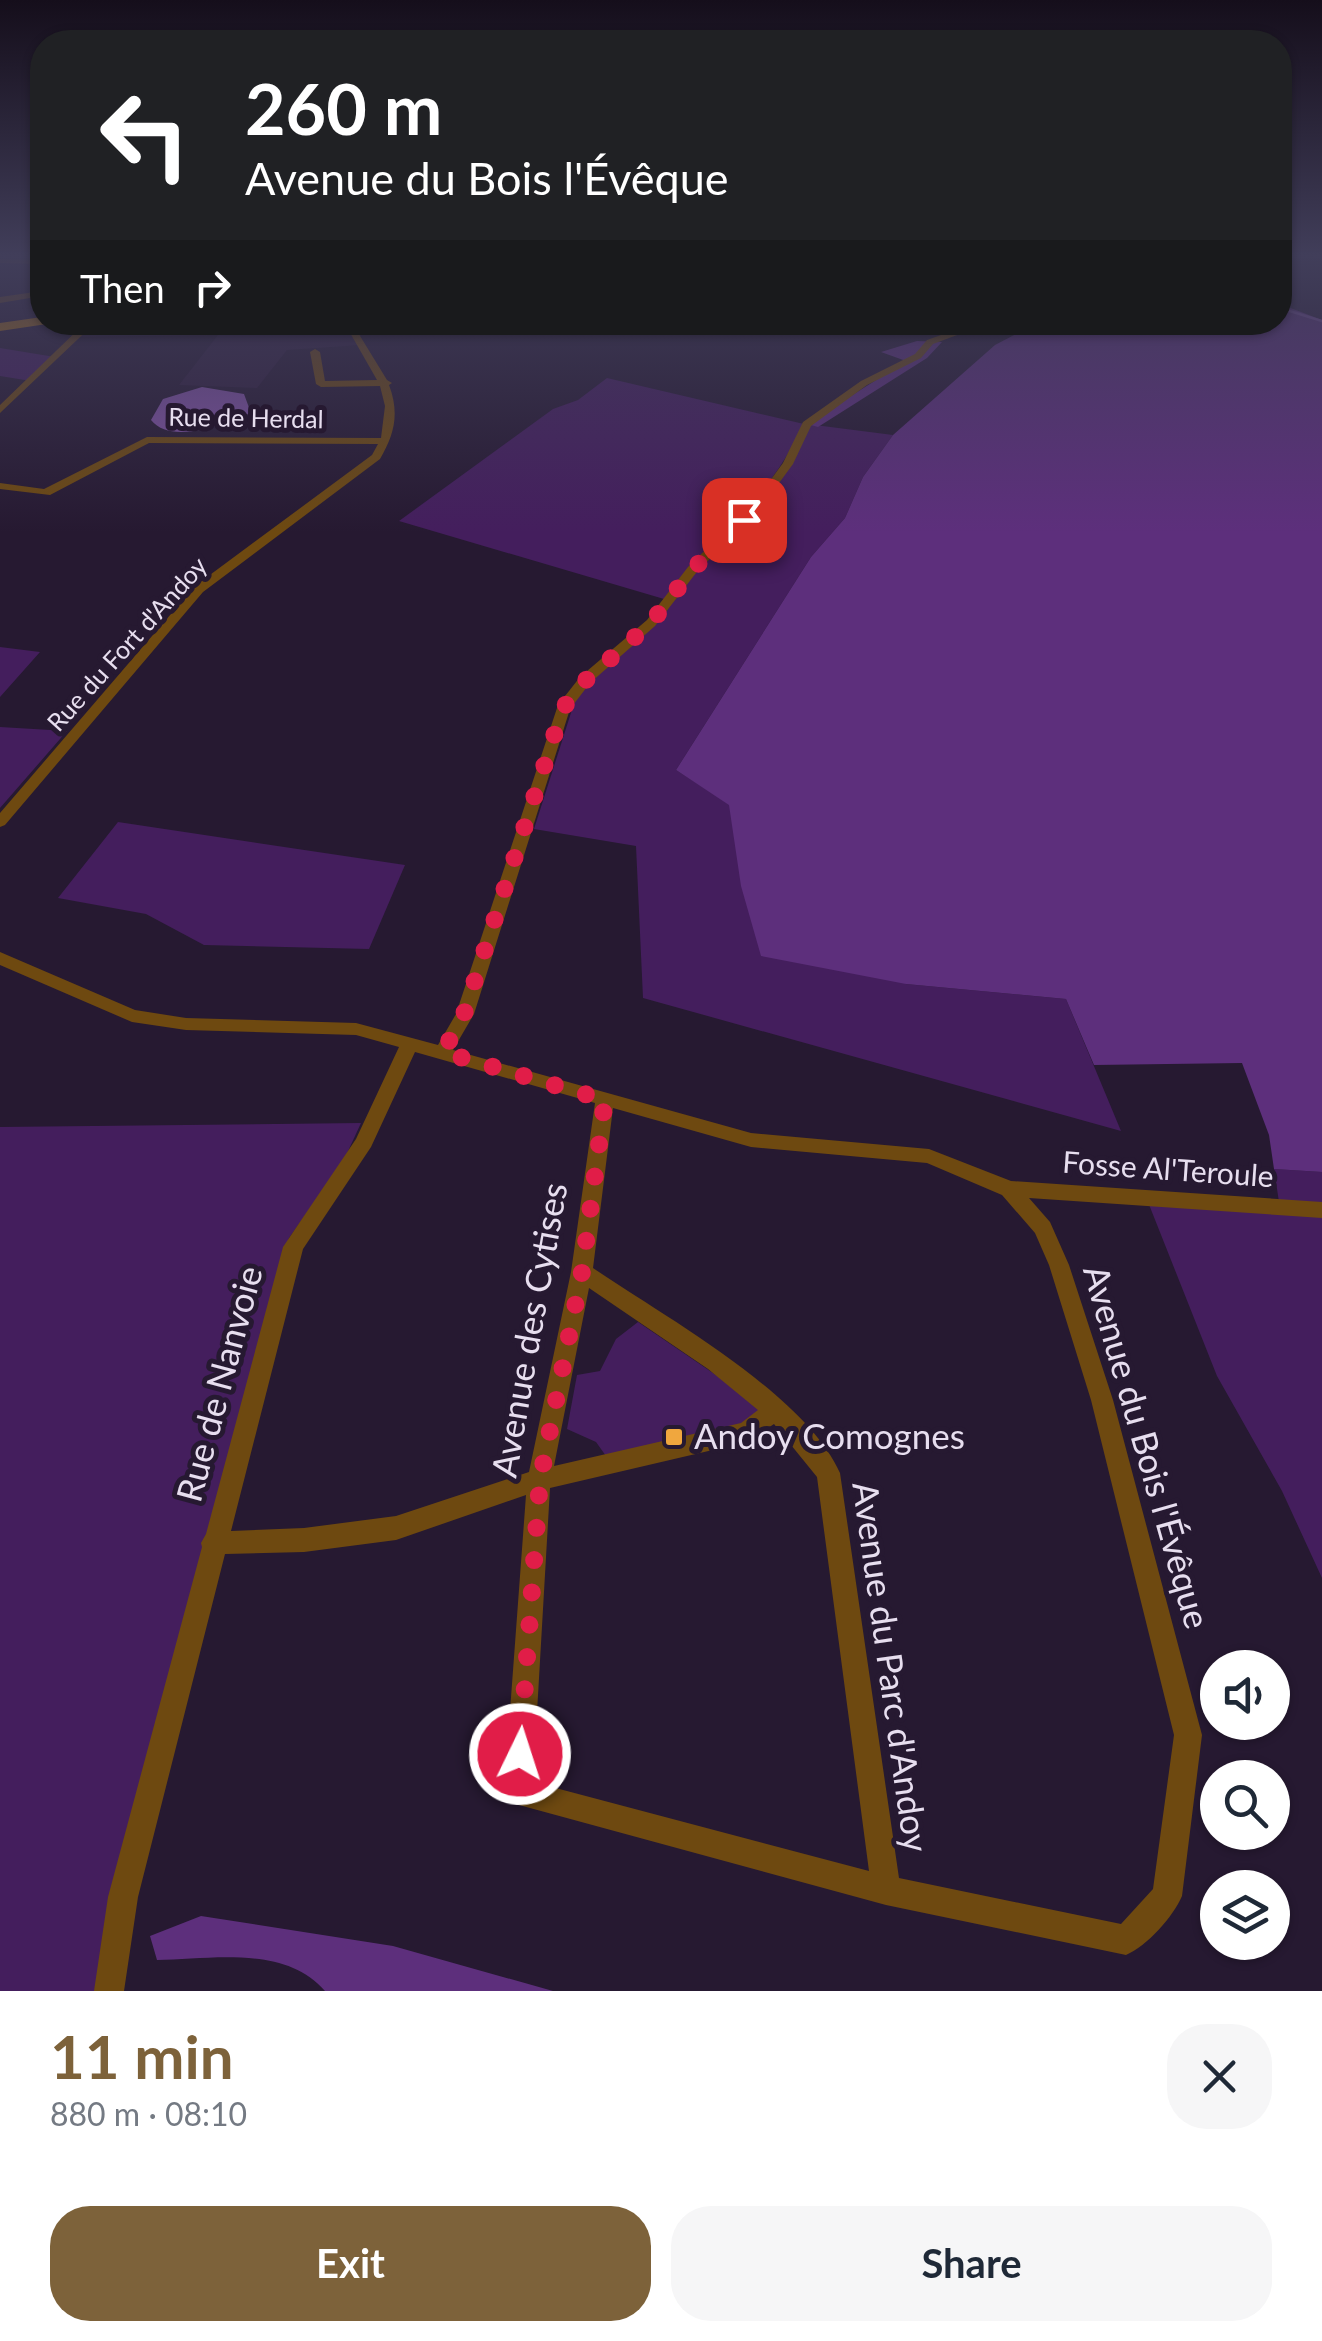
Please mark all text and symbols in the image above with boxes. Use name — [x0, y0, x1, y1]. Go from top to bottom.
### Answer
text: 260 m — [245, 66, 442, 150]
icon: left — [80, 70, 210, 200]
text: Avenue du Bois l'Évêque — [245, 151, 729, 205]
icon: right — [185, 260, 240, 315]
text: Then — [80, 265, 165, 311]
street label: Rue de Herdal — [168, 401, 324, 433]
pin — [702, 478, 787, 563]
icon: arrive — [717, 493, 772, 548]
street label: Rue du Fort d'Andoy — [40, 550, 212, 737]
street label: Fosse Al'Teroule — [1061, 1143, 1275, 1193]
street label: Avenue des Cytises — [481, 1179, 575, 1480]
street label: Avenue du Bois l'Évêque — [1076, 1260, 1220, 1633]
street label: Rue de Nanvoie — [166, 1261, 270, 1506]
place label: Andoy Comognes — [694, 1414, 965, 1456]
marker: Andoy Comognes — [663, 1426, 685, 1448]
street label: Avenue du Parc d'Andoy — [845, 1479, 939, 1854]
map controls — [1200, 1650, 1290, 1960]
button: sound — [1200, 1650, 1290, 1740]
position arrow — [468, 1702, 572, 1806]
button: search — [1200, 1760, 1290, 1850]
button: layers — [1200, 1870, 1290, 1960]
text: 11 min — [50, 2020, 234, 2092]
button: close — [1167, 2024, 1272, 2129]
text: 880 m · 08:10 — [50, 2094, 247, 2133]
button: Exit — [50, 2206, 651, 2321]
button: Share — [671, 2206, 1272, 2321]

